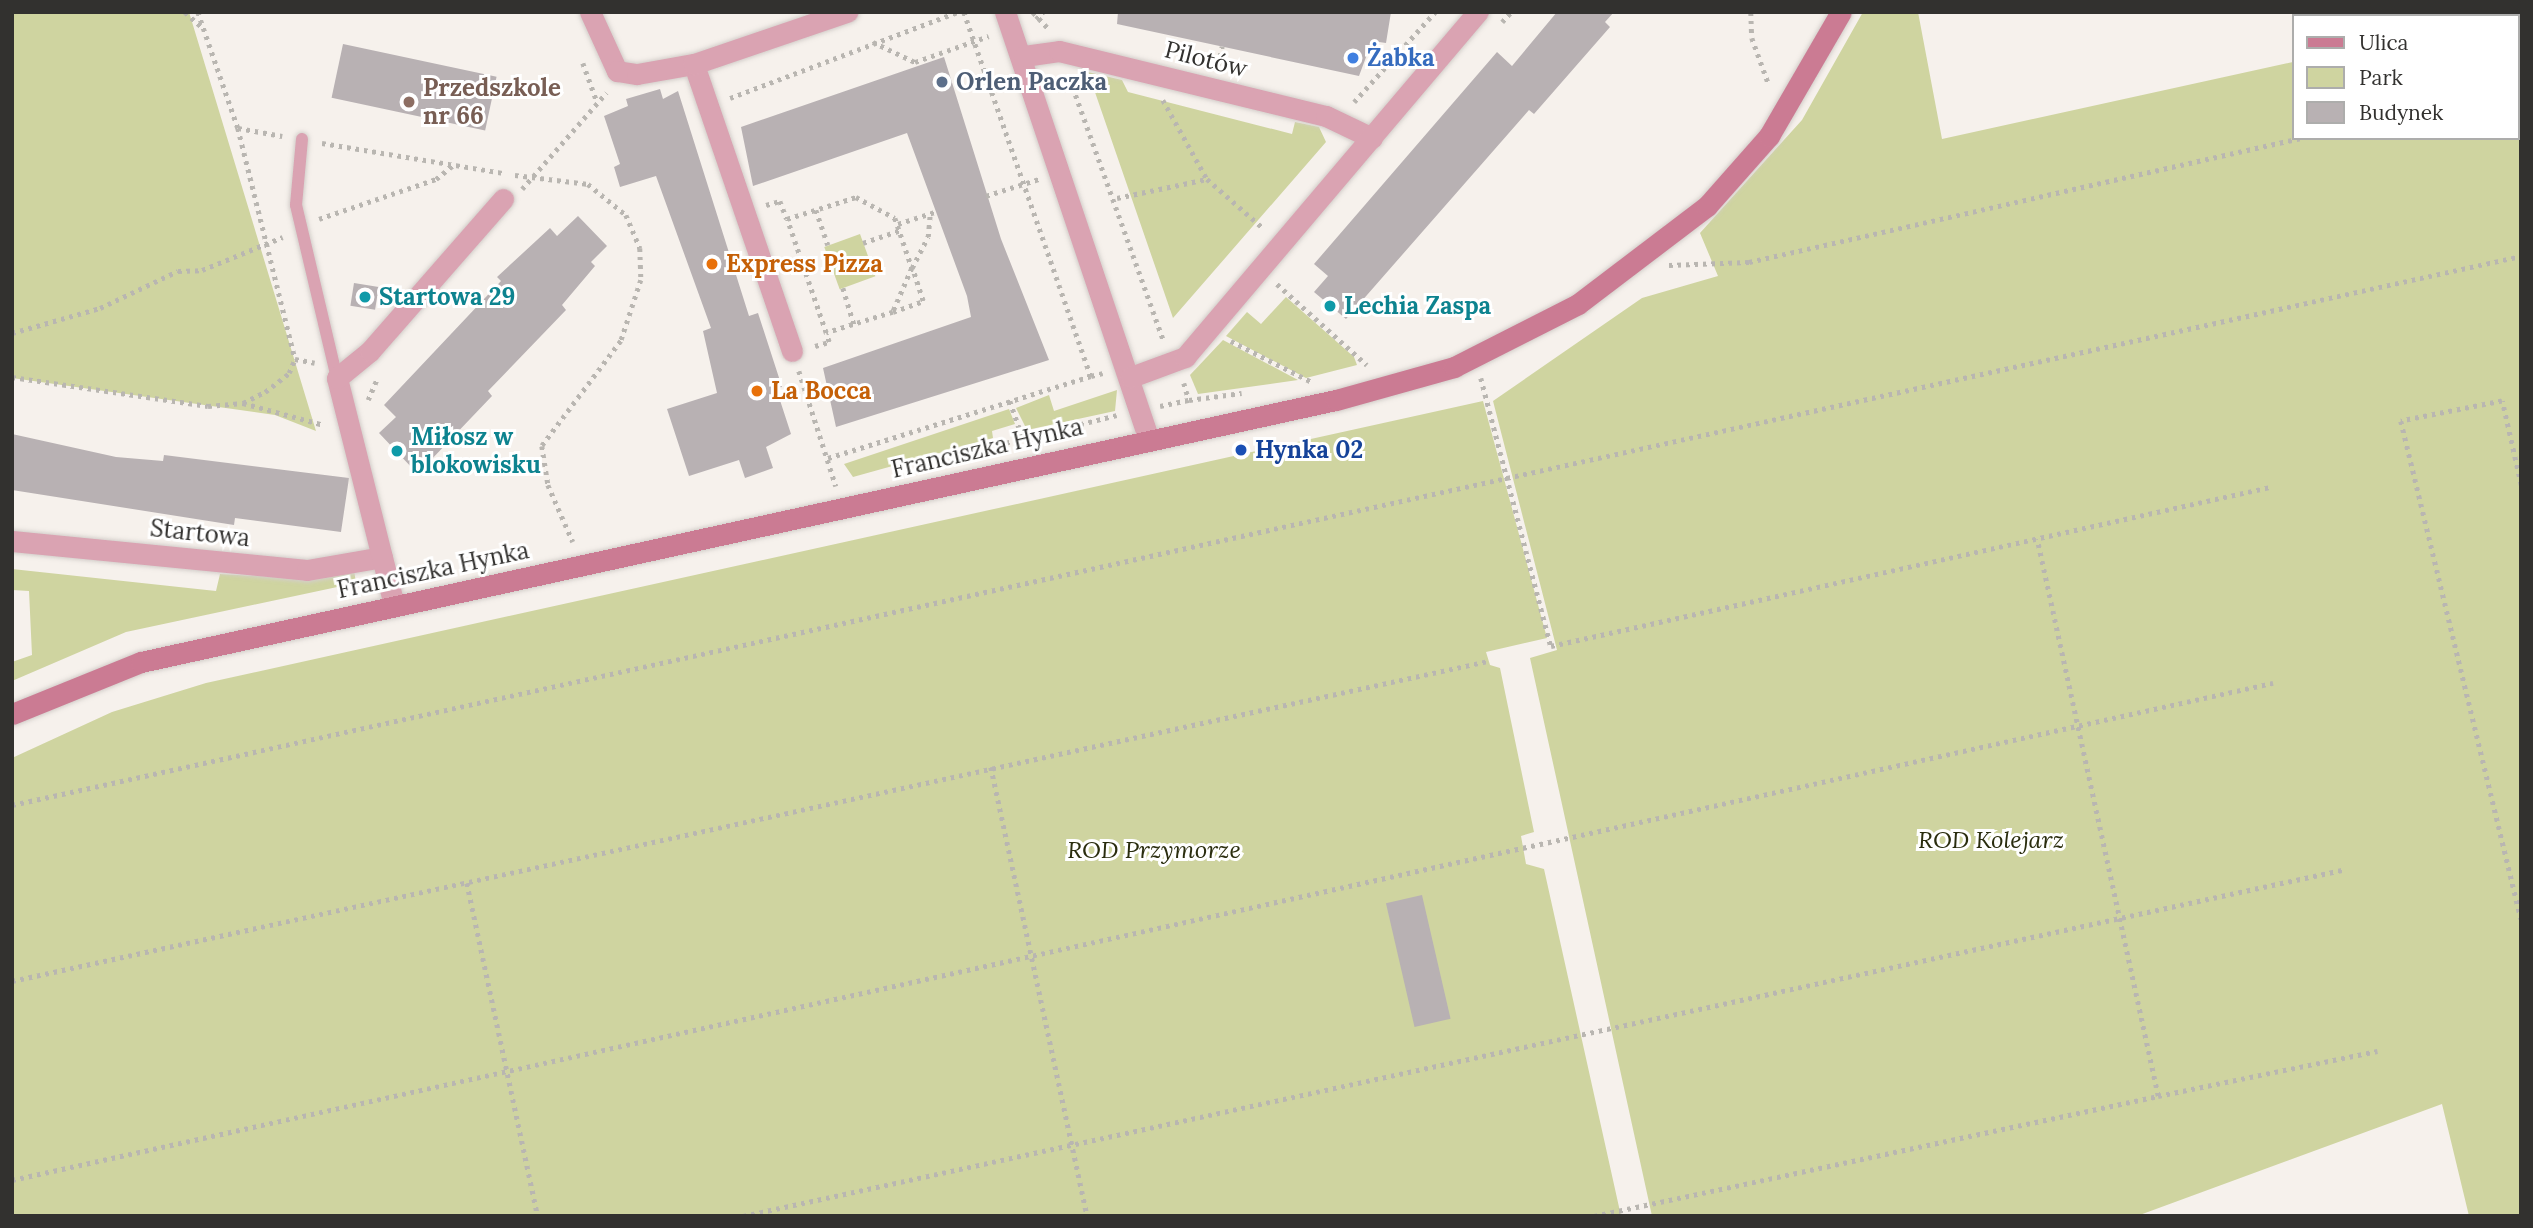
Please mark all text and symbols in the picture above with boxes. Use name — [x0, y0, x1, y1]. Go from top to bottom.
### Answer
legend — [2292, 14, 2519, 140]
text: Ulica — [2359, 29, 2408, 56]
street label: Pilotów — [1162, 35, 1250, 83]
place label: Żabka — [1367, 44, 1434, 72]
marker: Żabka — [1345, 50, 1361, 66]
text: Park — [2359, 64, 2403, 91]
place label: Orlen Paczka — [956, 68, 1107, 96]
place label: Przedszkole nr 66 — [423, 74, 561, 130]
marker: Orlen Paczka — [934, 74, 950, 90]
marker: Przedszkole nr 66 — [401, 94, 417, 110]
text: Budynek — [2359, 99, 2443, 126]
place label: Express Pizza — [726, 250, 883, 278]
marker: Express Pizza — [704, 256, 720, 272]
place label: Startowa 29 — [379, 283, 515, 311]
marker: Startowa 29 — [357, 289, 373, 305]
place label: Lechia Zaspa — [1344, 292, 1491, 320]
marker: Lechia Zaspa — [1322, 298, 1338, 314]
place label: La Bocca — [771, 377, 871, 405]
marker: La Bocca — [749, 383, 765, 399]
street label: Franciszka Hynka — [889, 412, 1085, 484]
place label: Miłosz w blokowisku — [411, 423, 541, 479]
place label: Hynka 02 — [1255, 436, 1363, 464]
marker: Hynka 02 — [1233, 442, 1249, 458]
marker: Miłosz w blokowisku — [389, 443, 405, 459]
street label: Startowa — [149, 513, 251, 553]
street label: Franciszka Hynka — [334, 536, 532, 604]
park label: ROD Kolejarz — [1918, 826, 2064, 854]
park label: ROD Przymorze — [1067, 836, 1241, 864]

